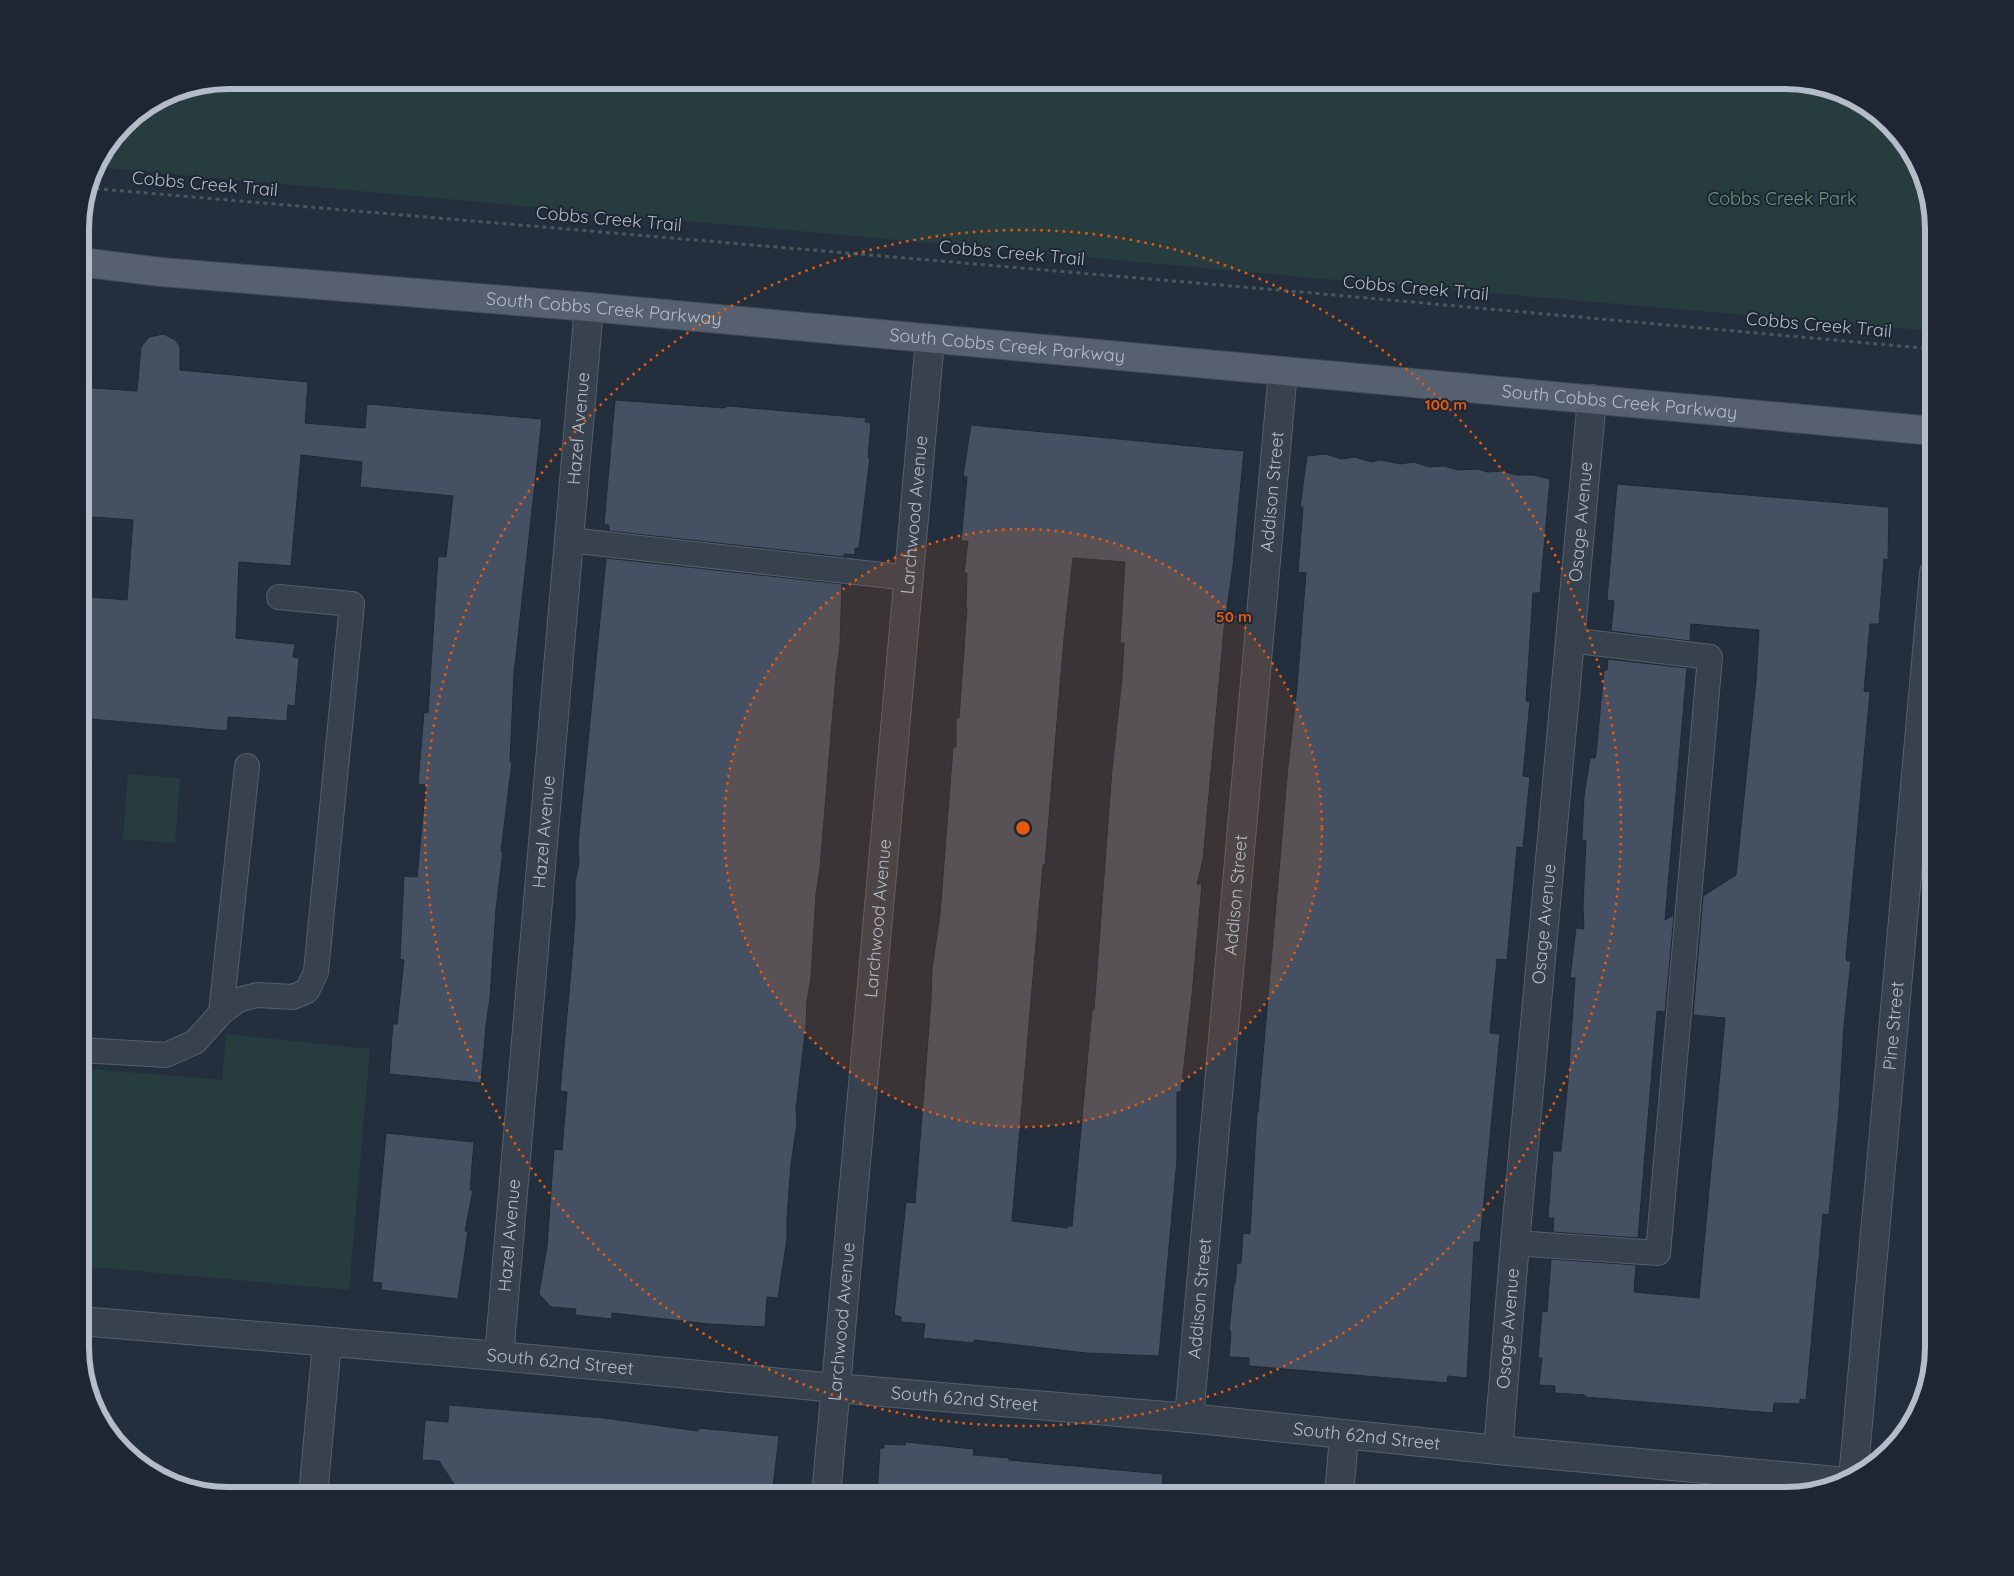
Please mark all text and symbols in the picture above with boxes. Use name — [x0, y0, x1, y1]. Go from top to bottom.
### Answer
street label: Cobbs Creek Trail — [131, 166, 279, 201]
park label: Cobbs Creek Park — [1707, 187, 1857, 210]
street label: Cobbs Creek Trail — [535, 201, 683, 236]
street label: Cobbs Creek Trail — [938, 235, 1086, 270]
street label: Cobbs Creek Trail — [1342, 270, 1490, 305]
street label: South Cobbs Creek Parkway — [485, 287, 723, 330]
street label: Cobbs Creek Trail — [1745, 307, 1893, 342]
street label: South Cobbs Creek Parkway — [888, 323, 1126, 367]
street label: Hazel Avenue — [562, 371, 594, 486]
street label: South Cobbs Creek Parkway — [1501, 379, 1738, 424]
text: 100 m — [1425, 395, 1467, 414]
street label: Addison Street — [1255, 430, 1289, 553]
street label: Larchwood Avenue — [895, 435, 932, 595]
street label: Osage Avenue — [1563, 460, 1597, 583]
text: 50 m — [1216, 607, 1252, 626]
street label: Hazel Avenue — [527, 775, 560, 889]
centre of rings — [1014, 819, 1032, 837]
street label: Addison Street — [1219, 834, 1252, 956]
street label: Larchwood Avenue — [859, 838, 896, 999]
street label: Osage Avenue — [1527, 863, 1561, 985]
street label: Pine Street — [1878, 980, 1908, 1071]
street label: Hazel Avenue — [493, 1178, 525, 1293]
street label: Addison Street — [1182, 1237, 1216, 1360]
street label: Larchwood Avenue — [823, 1241, 860, 1402]
street label: Osage Avenue — [1491, 1267, 1524, 1390]
street label: South 62nd Street — [486, 1343, 635, 1380]
street label: South 62nd Street — [890, 1381, 1039, 1416]
street label: South 62nd Street — [1292, 1417, 1441, 1455]

